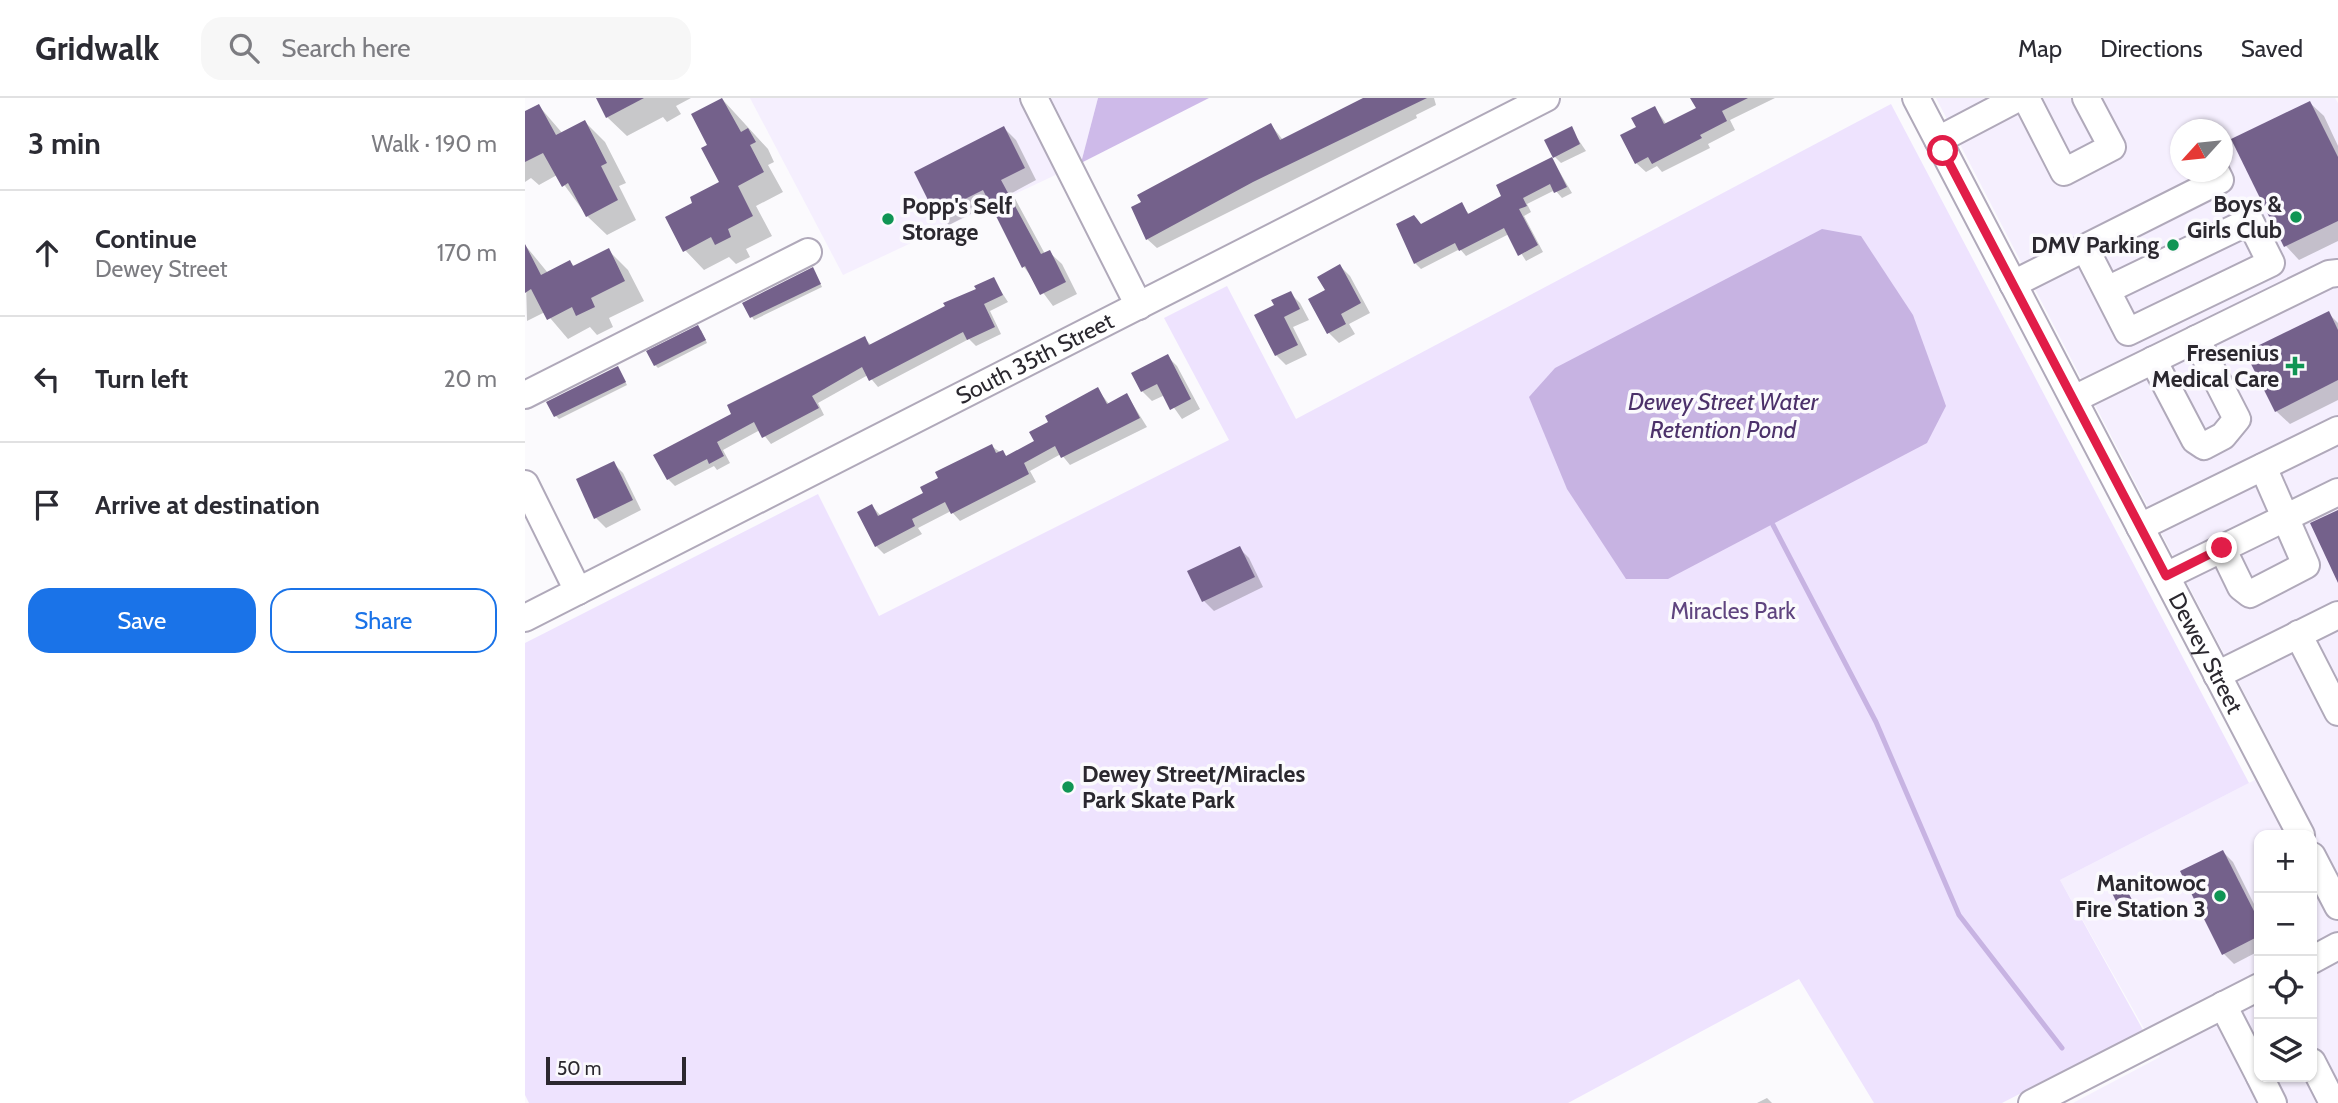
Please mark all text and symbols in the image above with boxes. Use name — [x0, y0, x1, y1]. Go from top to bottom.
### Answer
search box — [201, 17, 691, 80]
text: Gridwalk — [35, 28, 159, 68]
icon: search — [225, 29, 263, 67]
text: Search here — [281, 32, 410, 64]
text: Map — [2018, 34, 2062, 63]
text: Directions — [2100, 34, 2203, 63]
text: Saved — [2241, 34, 2303, 63]
north arrow — [2170, 119, 2233, 182]
text: 3 min — [28, 125, 101, 162]
text: Walk · 190 m — [372, 130, 497, 158]
route start — [1927, 135, 1958, 166]
place label: Boys & Girls Club — [2187, 190, 2283, 244]
place label: Popp's Self Storage — [902, 192, 1012, 246]
marker: Boys & Girls Club — [2288, 209, 2304, 225]
marker: Popp's Self Storage — [880, 211, 896, 227]
text: Continue — [95, 223, 197, 255]
place label: DMV Parking — [2031, 231, 2159, 259]
icon: ahead — [28, 234, 66, 272]
marker: DMV Parking — [2165, 237, 2181, 253]
text: 170 m — [437, 239, 497, 267]
text: Dewey Street — [95, 255, 227, 283]
street label: South 35th Street — [951, 307, 1118, 410]
place label: Fresenius Medical Care — [2152, 339, 2279, 393]
marker: Fresenius Medical Care — [2285, 356, 2305, 376]
icon: left — [28, 360, 66, 398]
text: Turn left — [95, 363, 188, 395]
text: 20 m — [444, 365, 497, 393]
water label: Dewey Street Water Retention Pond — [1628, 387, 1820, 444]
icon: arrive — [28, 486, 66, 524]
text: Arrive at destination — [95, 489, 320, 521]
route end — [2206, 532, 2237, 563]
button: Save — [28, 588, 256, 653]
button: Share — [270, 588, 497, 653]
street label: Dewey Street — [2163, 588, 2249, 718]
park label: Miracles Park — [1670, 597, 1796, 625]
place label: Dewey Street/Miracles Park Skate Park — [1082, 760, 1305, 814]
marker: Dewey Street/Miracles Park Skate Park — [1060, 779, 1076, 795]
map controls — [2254, 830, 2317, 1082]
button: + — [2254, 830, 2317, 893]
place label: Manitowoc Fire Station 3 — [2075, 869, 2206, 923]
marker: Manitowoc Fire Station 3 — [2212, 888, 2228, 904]
button: − — [2254, 893, 2317, 956]
button: locate — [2254, 956, 2317, 1019]
button: layers — [2254, 1019, 2317, 1082]
scale bar — [546, 1054, 686, 1086]
text: 50 m — [557, 1057, 601, 1080]

